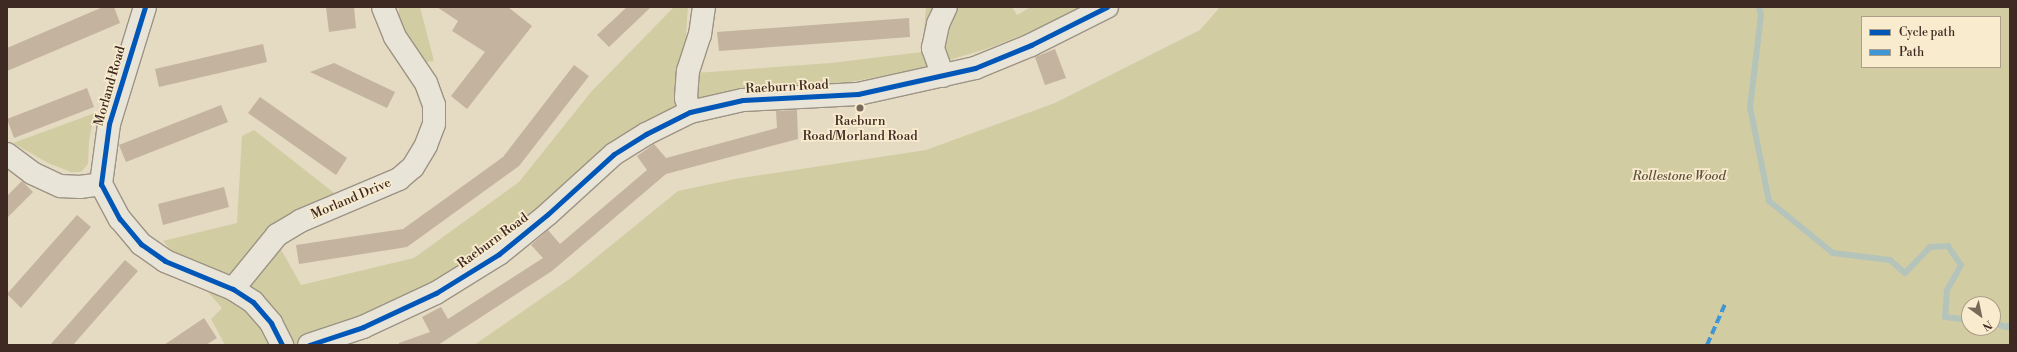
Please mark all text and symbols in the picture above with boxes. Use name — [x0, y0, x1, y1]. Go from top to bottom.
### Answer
legend — [1861, 16, 2001, 68]
text: Cycle path — [1899, 25, 1955, 40]
street label: Morland Road — [91, 44, 129, 128]
text: Path — [1899, 45, 1924, 60]
street label: Raeburn Road — [745, 77, 829, 97]
marker: Raeburn Road/Morland Road — [855, 103, 865, 113]
place label: Raeburn Road/Morland Road — [802, 114, 918, 145]
park label: Rollestone Wood — [1632, 168, 1726, 184]
street label: Morland Drive — [309, 175, 393, 223]
street label: Raeburn Road — [455, 210, 531, 272]
north arrow — [1961, 296, 2001, 336]
text: N — [1980, 317, 1994, 333]

